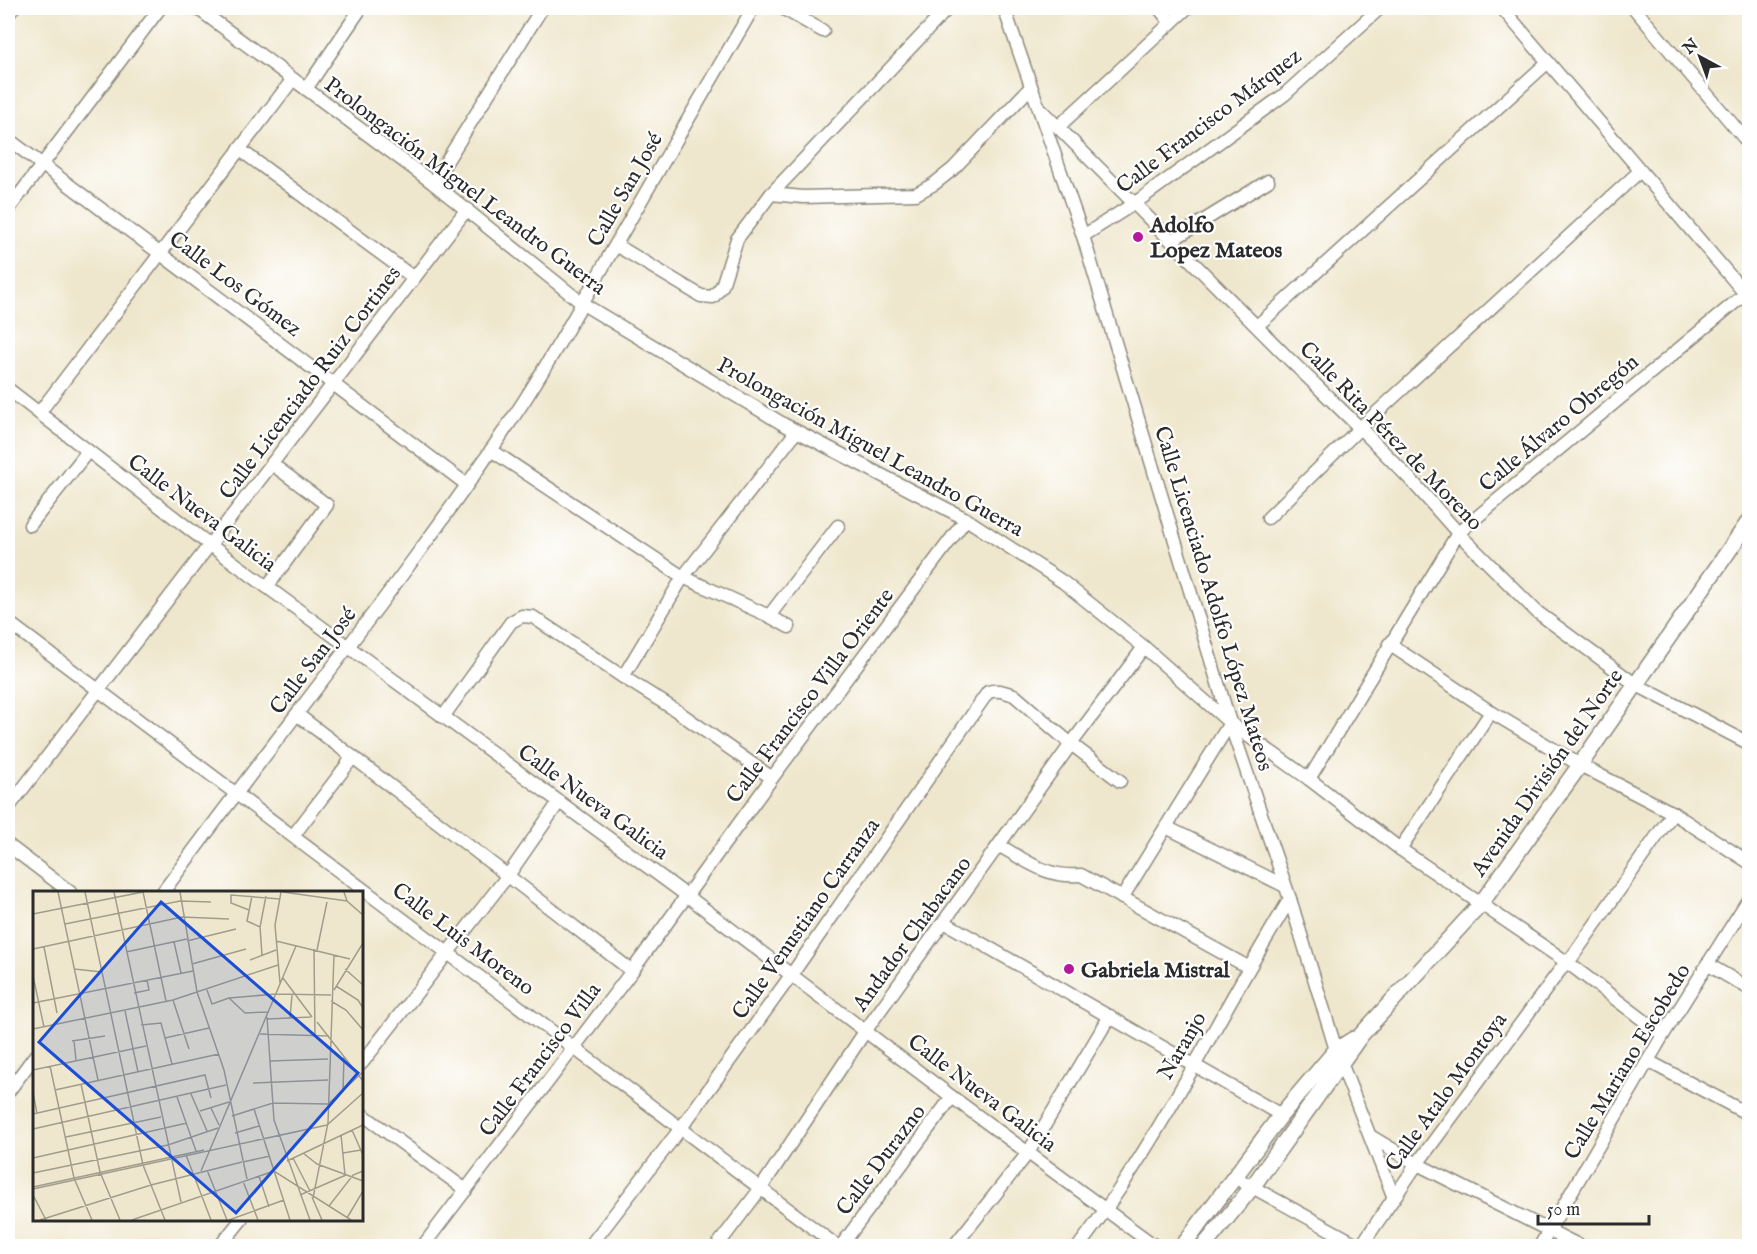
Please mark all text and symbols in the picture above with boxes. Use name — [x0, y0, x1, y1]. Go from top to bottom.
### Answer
north arrow — [1670, 27, 1730, 87]
text: N — [1679, 35, 1703, 60]
street label: Calle Francisco Márquez — [1111, 43, 1308, 201]
street label: Prolongación Miguel Leandro Guerra — [318, 71, 612, 302]
street label: Calle San José — [582, 128, 670, 252]
place label: Adolfo Lopez Mateos — [1149, 212, 1282, 265]
street label: Calle Los Gómez — [163, 226, 307, 344]
marker: Adolfo Lopez Mateos — [1131, 230, 1145, 244]
street label: Calle Licenciado Ruiz Cortines — [214, 261, 408, 506]
street label: Calle Rita Pérez de Moreno — [1293, 336, 1489, 537]
street label: Calle Álvaro Obregón — [1474, 348, 1645, 499]
street label: Prolongación Miguel Leandro Guerra — [712, 352, 1029, 544]
street label: Calle Licenciado Adolfo López Mateos — [1147, 423, 1279, 774]
street label: Calle Nueva Galicia — [122, 448, 282, 579]
street label: Calle Francisco Villa Oriente — [720, 583, 901, 809]
street label: Calle San José — [264, 602, 363, 721]
street label: Avenida División del Norte — [1465, 664, 1630, 883]
street label: Calle Nueva Galicia — [512, 738, 674, 867]
street label: Calle Venustiano Carranza — [726, 813, 887, 1025]
street label: Andador Chabacano — [846, 851, 978, 1018]
street label: Calle Luis Moreno — [386, 877, 540, 1002]
inset map — [33, 891, 363, 1221]
place label: Gabriela Mistral — [1081, 957, 1230, 985]
street label: Calle Mariano Escobedo — [1558, 959, 1697, 1165]
marker: Gabriela Mistral — [1062, 962, 1076, 976]
street label: Calle Francisco Villa — [473, 977, 608, 1143]
street label: Naranjo — [1152, 1007, 1213, 1085]
street label: Calle Atalo Montoya — [1380, 1007, 1514, 1177]
street label: Calle Nueva Galicia — [902, 1028, 1062, 1159]
street label: Calle Durazno — [831, 1099, 933, 1222]
scale bar — [1538, 1188, 1649, 1226]
text: 50 m — [1547, 1199, 1580, 1222]

